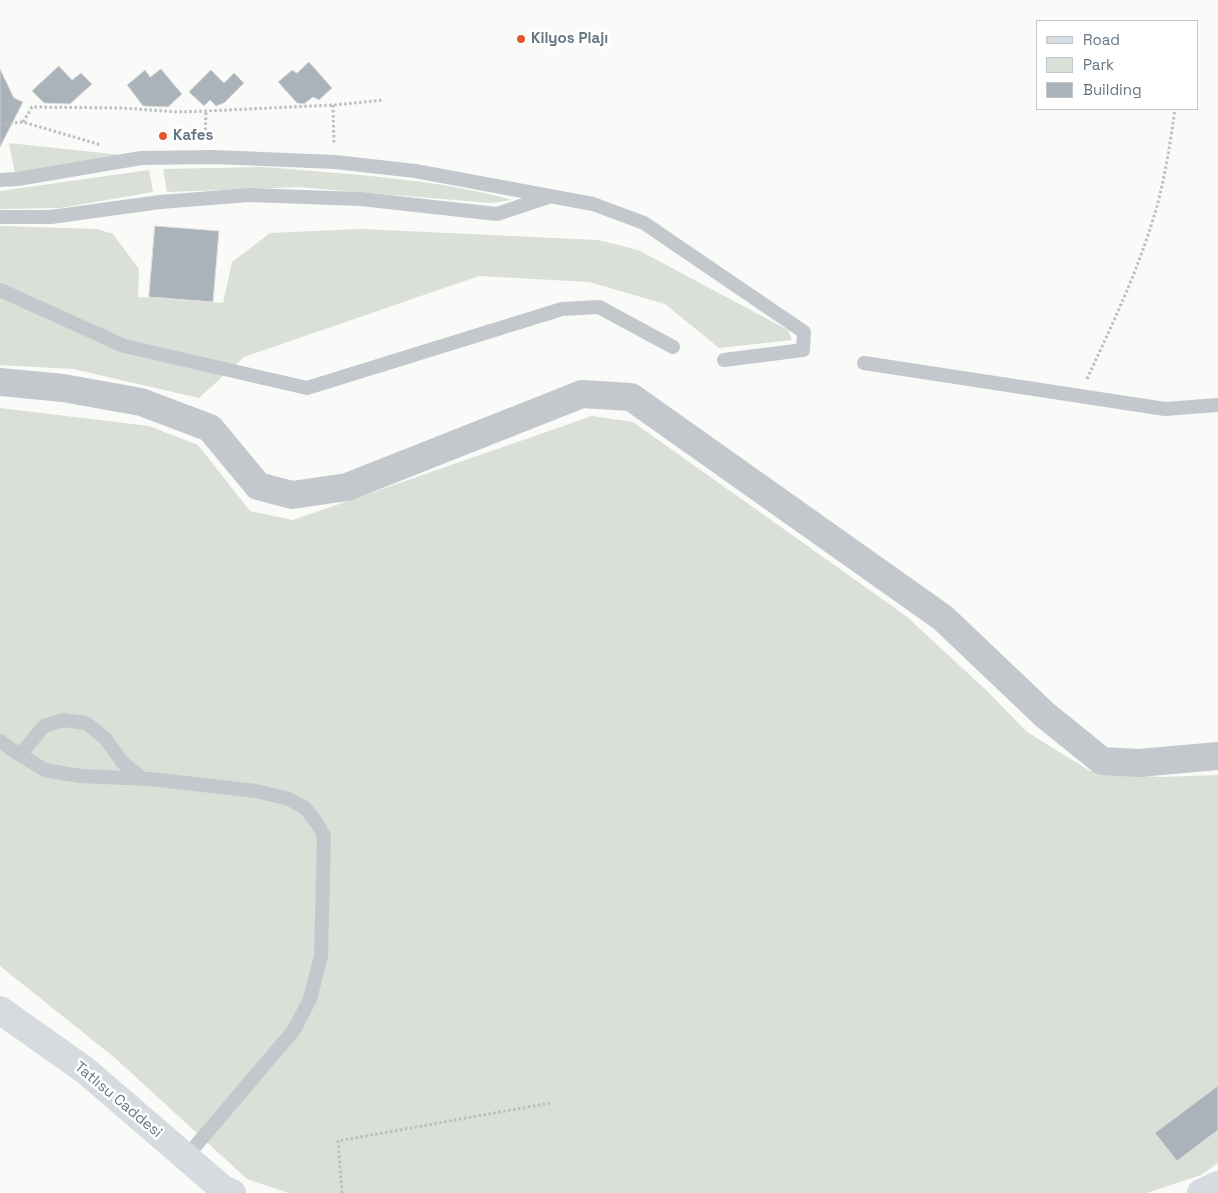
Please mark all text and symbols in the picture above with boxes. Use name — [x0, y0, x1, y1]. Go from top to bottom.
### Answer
legend — [1036, 20, 1198, 110]
place label: Kilyos Plajı — [531, 30, 608, 48]
text: Road — [1083, 30, 1120, 49]
marker: Kilyos Plajı — [515, 33, 527, 45]
text: Park — [1083, 55, 1114, 74]
text: Building — [1083, 80, 1142, 99]
place label: Kafes — [173, 127, 213, 145]
marker: Kafes — [157, 130, 169, 142]
street label: Tatlısu Caddesi — [71, 1058, 165, 1142]

